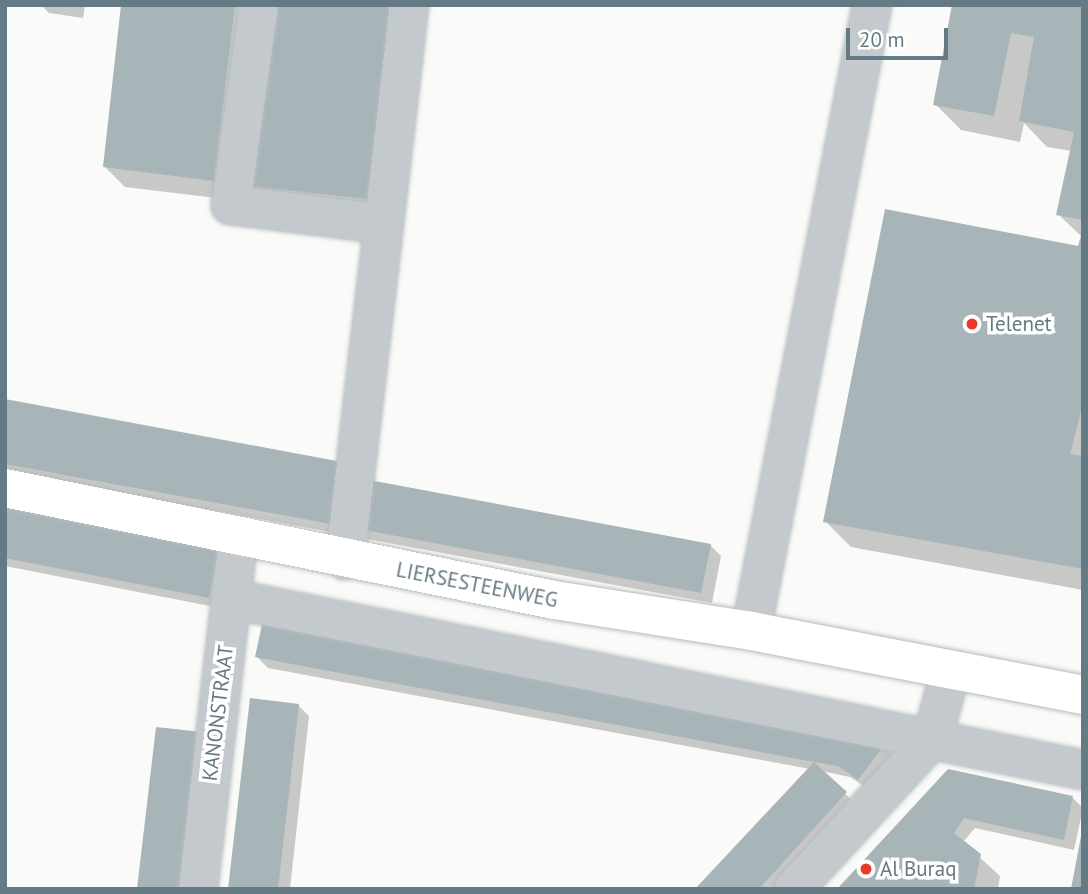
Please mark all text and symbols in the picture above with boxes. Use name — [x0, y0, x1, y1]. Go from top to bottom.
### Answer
scale bar — [850, 14, 951, 58]
text: 20 m — [859, 26, 905, 53]
place label: Telenet — [986, 311, 1052, 337]
marker: Telenet — [964, 316, 980, 332]
street label: LIERSESTEENWEG — [394, 557, 560, 613]
street label: KANONSTRAAT — [197, 644, 239, 782]
place label: Al Buraq — [880, 856, 956, 882]
marker: Al Buraq — [858, 861, 874, 877]

